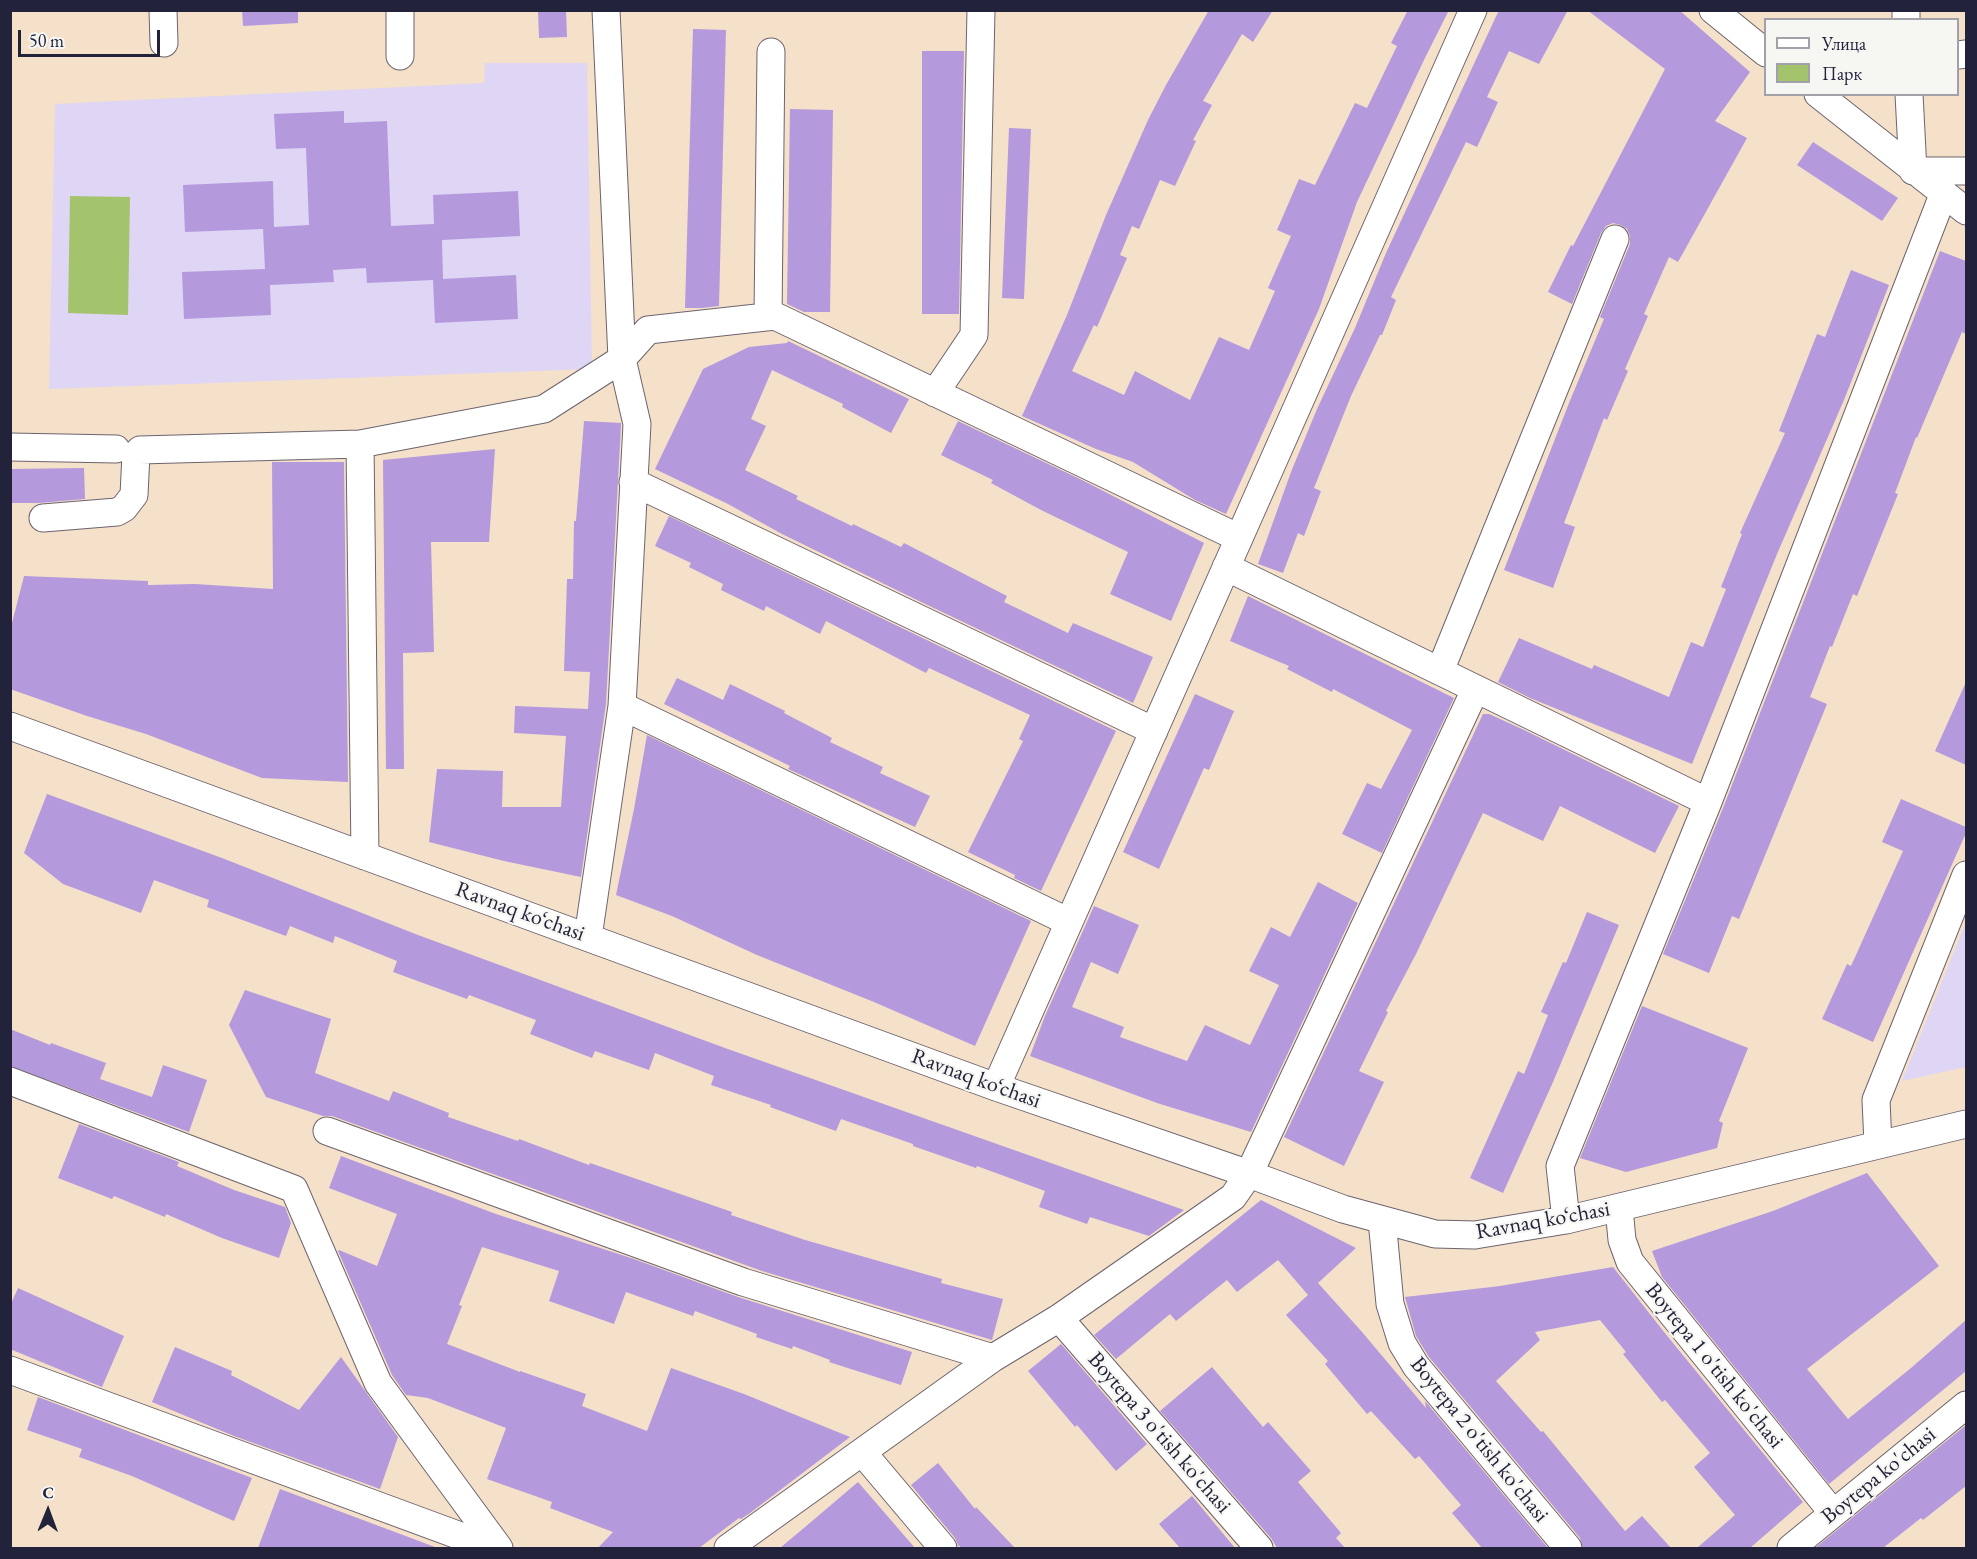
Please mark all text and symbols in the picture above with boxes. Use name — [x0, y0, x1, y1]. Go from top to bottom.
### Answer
scale bar — [21, 18, 164, 56]
legend — [1764, 18, 1959, 96]
text: 50 m — [29, 29, 64, 52]
text: Улица — [1822, 32, 1866, 55]
text: Парк — [1822, 62, 1862, 85]
street label: Ravnaq ko‘chasi — [452, 876, 588, 948]
street label: Ravnaq ko‘chasi — [908, 1043, 1044, 1115]
street label: Ravnaq ko‘chasi — [1474, 1196, 1612, 1246]
street label: Boytepa 1 o'tish ko'chasi — [1639, 1278, 1789, 1454]
street label: Boytepa 3 o'tish ko'chasi — [1082, 1347, 1236, 1519]
street label: Boytepa 2 o'tish ko'chasi — [1404, 1352, 1554, 1528]
street label: Boytepa ko'chasi — [1816, 1422, 1942, 1530]
north arrow — [18, 1481, 78, 1541]
text: С — [42, 1482, 54, 1503]

